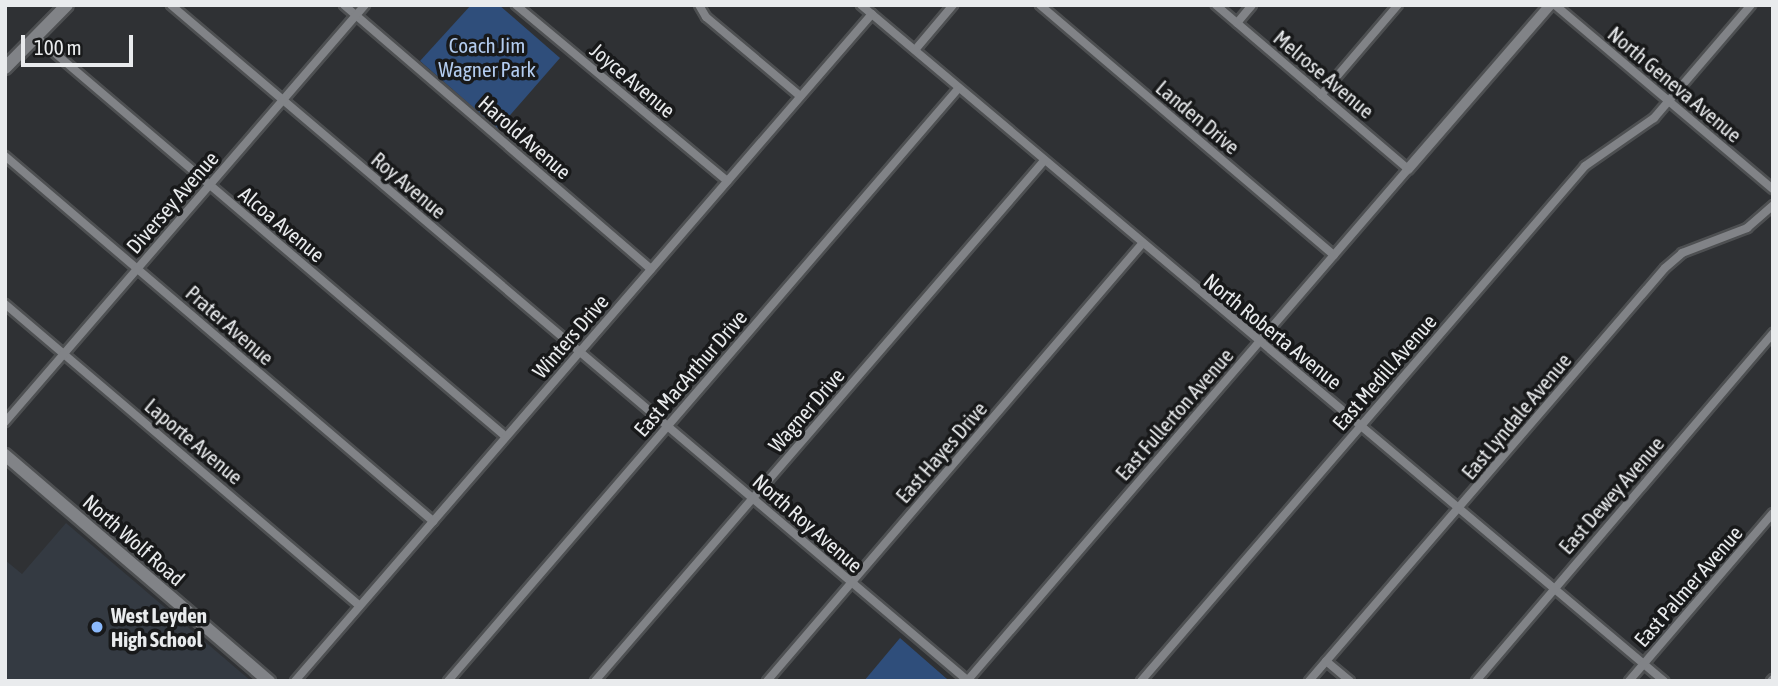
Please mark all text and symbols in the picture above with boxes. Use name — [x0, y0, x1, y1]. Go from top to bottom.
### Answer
scale bar — [24, 21, 136, 65]
street label: North Geneva Avenue — [1603, 21, 1747, 147]
street label: Melrose Avenue — [1269, 25, 1379, 123]
park label: Coach Jim Wagner Park — [438, 32, 536, 82]
text: 100 m — [34, 35, 82, 59]
street label: Joyce Avenue — [585, 37, 681, 123]
street label: Landen Drive — [1151, 75, 1245, 159]
street label: Harold Avenue — [474, 90, 576, 184]
street label: Diversey Avenue — [121, 146, 223, 258]
street label: Roy Avenue — [366, 146, 452, 224]
street label: Alcoa Avenue — [234, 181, 330, 267]
street label: North Roberta Avenue — [1199, 268, 1347, 394]
street label: Prater Avenue — [181, 280, 279, 370]
street label: Winters Drive — [527, 289, 613, 383]
street label: East MacArthur Drive — [628, 305, 752, 441]
street label: East Medill Avenue — [1327, 309, 1441, 435]
street label: East Fullerton Avenue — [1110, 343, 1238, 485]
street label: East Lyndale Avenue — [1456, 348, 1576, 484]
street label: Wagner Drive — [763, 363, 849, 457]
street label: Laporte Avenue — [140, 393, 248, 489]
street label: East Hayes Drive — [890, 396, 992, 508]
street label: East Dewey Avenue — [1553, 431, 1669, 559]
street label: North Roy Avenue — [748, 468, 868, 578]
street label: North Wolf Road — [78, 489, 190, 591]
street label: East Palmer Avenue — [1629, 520, 1747, 652]
place label: West Leyden High School — [111, 602, 207, 652]
marker: West Leyden High School — [89, 619, 105, 635]

